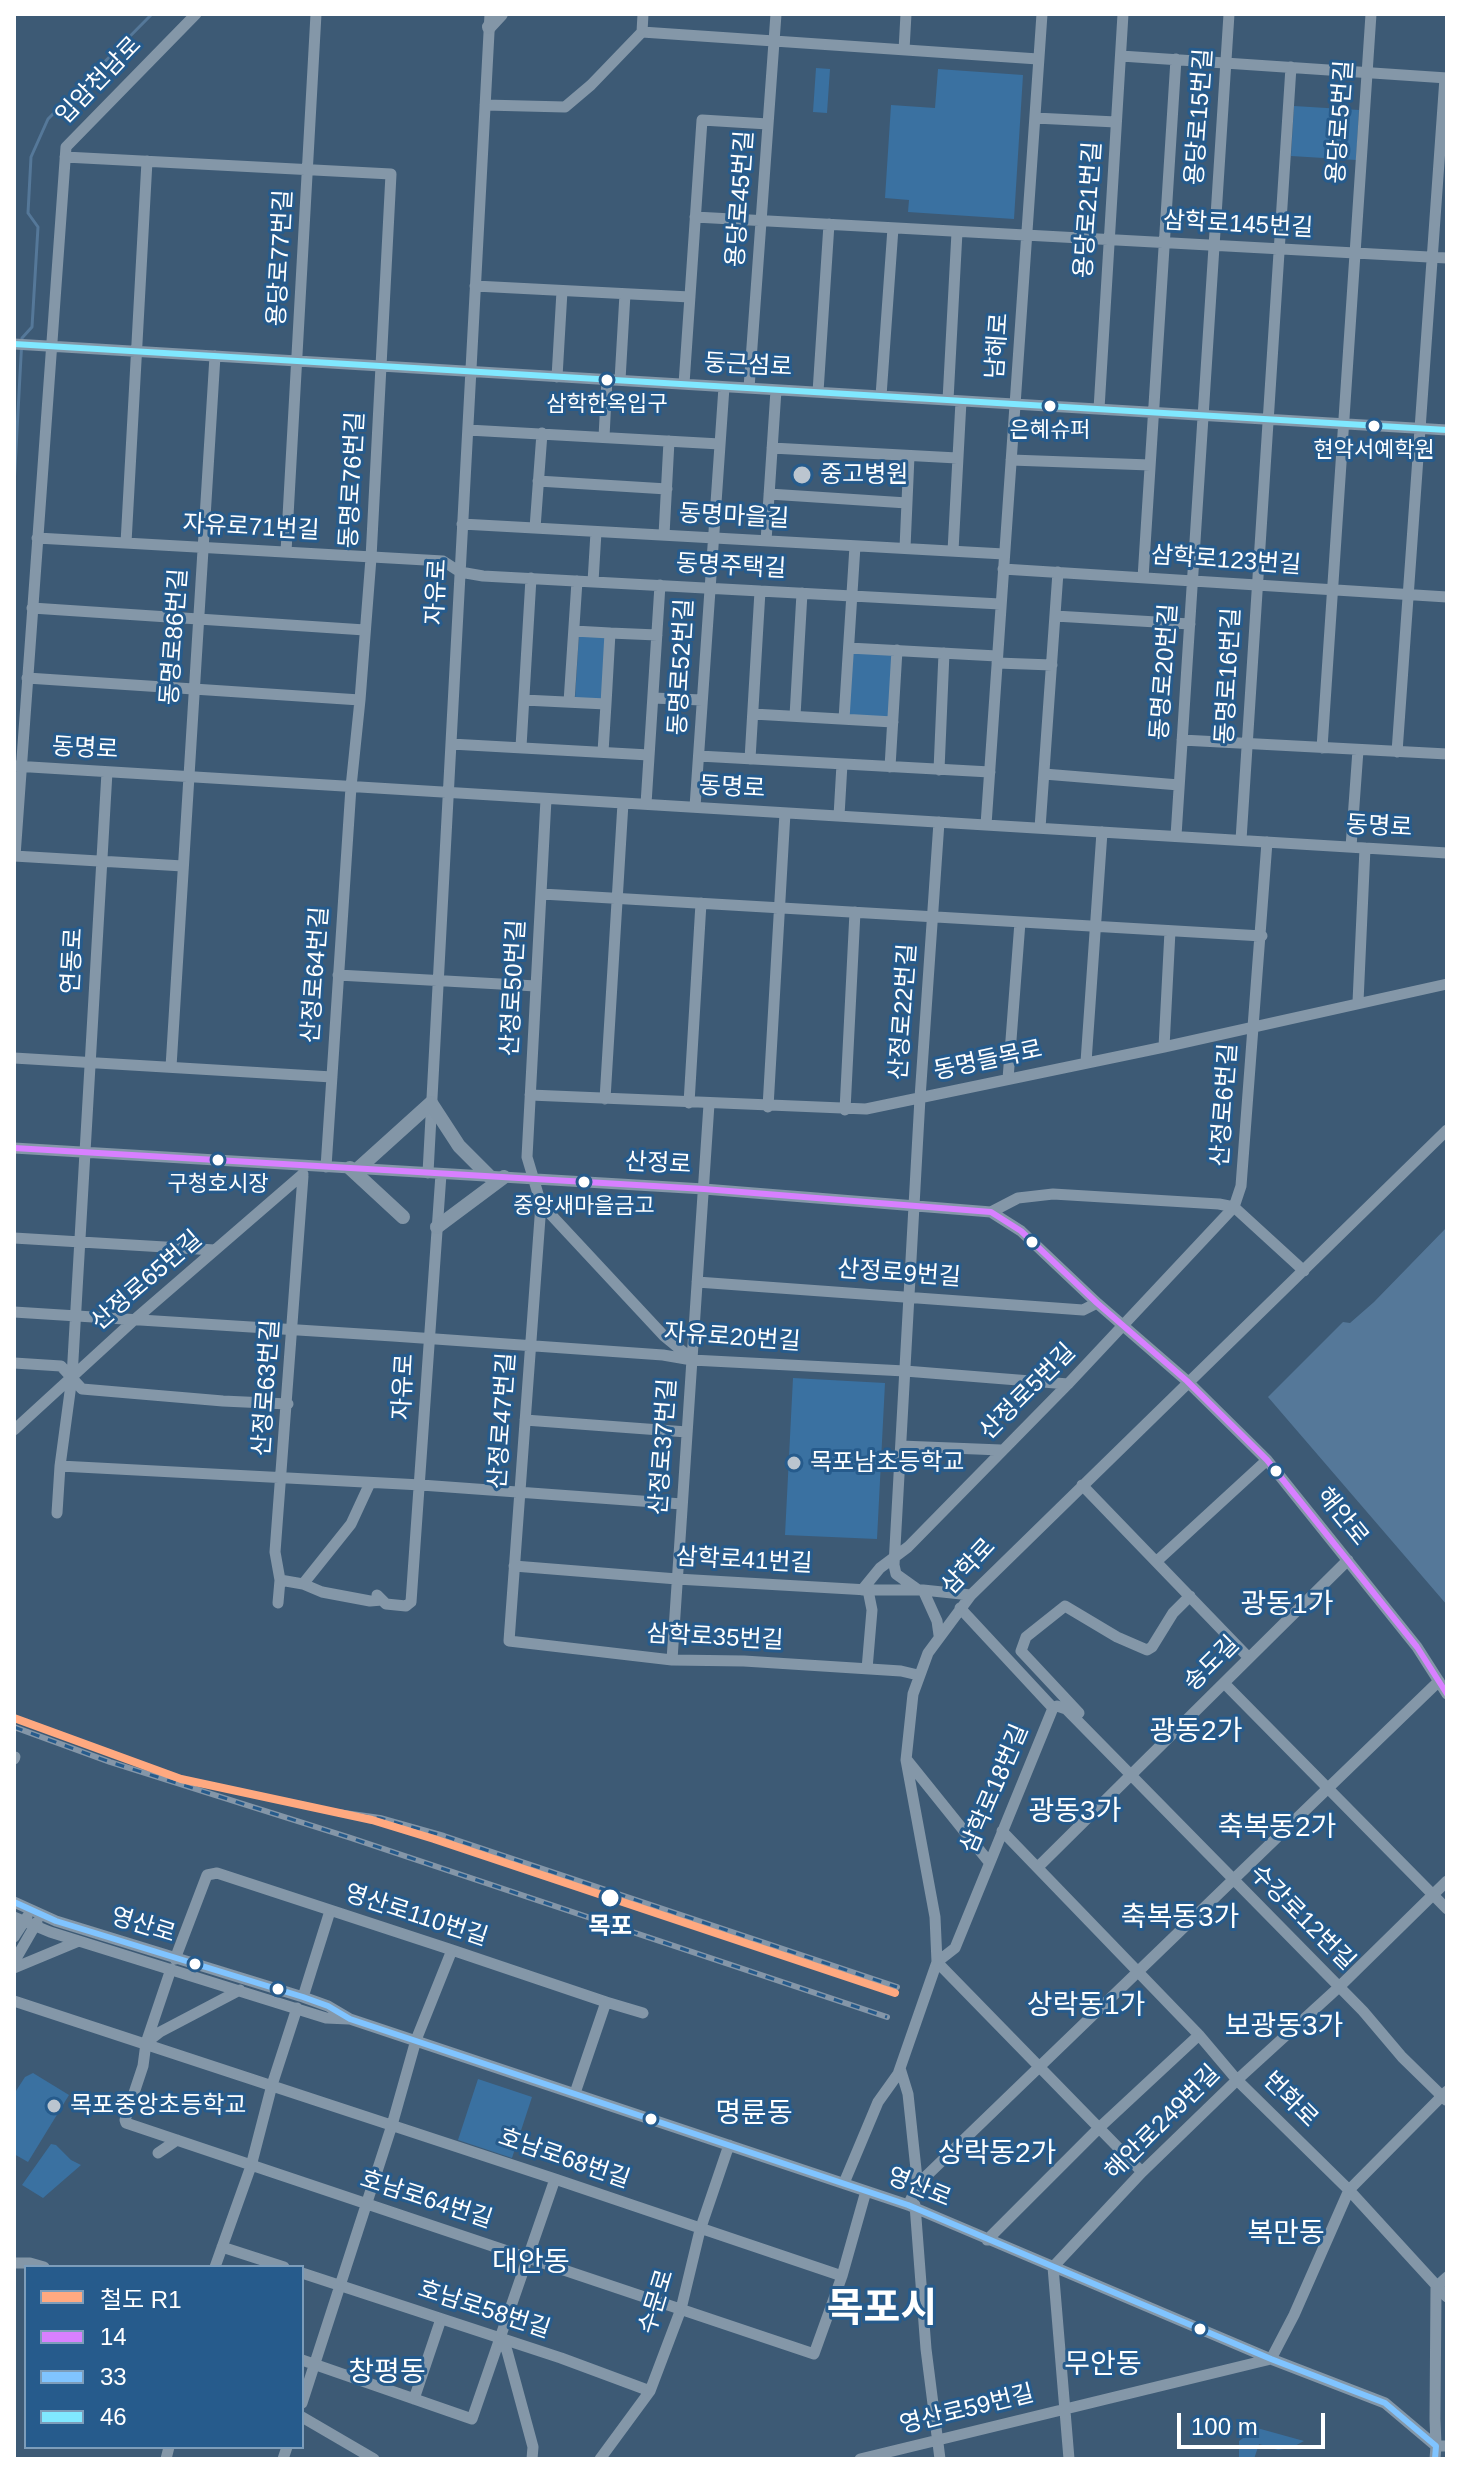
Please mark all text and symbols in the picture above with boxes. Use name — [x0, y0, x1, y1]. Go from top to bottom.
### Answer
street label: 입암천남로 — [50, 31, 148, 131]
street label: 용당로15번길 — [1181, 48, 1219, 186]
street label: 용당로5번길 — [1322, 59, 1360, 185]
street label: 용당로45번길 — [722, 130, 760, 268]
street label: 용당로21번길 — [1070, 141, 1108, 279]
street label: 용당로77번길 — [263, 189, 299, 327]
street label: 삼학로145번길 — [1162, 207, 1314, 243]
street label: 남해로 — [981, 312, 1015, 380]
street label: 둥근섬로 — [703, 349, 793, 383]
marker: 삼학한옥입구 — [599, 372, 615, 388]
place label: 삼학한옥입구 — [546, 392, 668, 418]
marker: 은혜슈퍼 — [1042, 398, 1058, 414]
street label: 동명로76번길 — [335, 411, 371, 549]
place label: 은혜슈퍼 — [1010, 418, 1090, 444]
marker: 현악서예학원 — [1366, 418, 1382, 434]
place label: 현악서예학원 — [1313, 438, 1435, 464]
place label: 중고병원 — [820, 461, 908, 489]
marker: 중고병원 — [791, 464, 813, 486]
street label: 동명마을길 — [678, 500, 790, 534]
street label: 자유로71번길 — [182, 510, 320, 546]
street label: 삼학로123번길 — [1150, 541, 1302, 581]
street label: 동명주택길 — [675, 550, 787, 584]
street label: 자유로 — [421, 558, 453, 626]
street label: 동명로86번길 — [156, 568, 194, 706]
street label: 동명로52번길 — [664, 598, 700, 736]
street label: 동명로20번길 — [1146, 603, 1184, 741]
street label: 동명로16번길 — [1211, 607, 1247, 745]
street label: 동명로 — [51, 733, 119, 765]
street label: 동명로 — [698, 772, 766, 804]
street label: 동명로 — [1345, 811, 1413, 843]
street label: 산정로64번길 — [297, 906, 335, 1044]
street label: 산정로50번길 — [496, 919, 532, 1057]
street label: 연동로 — [57, 927, 89, 995]
street label: 산정로22번길 — [885, 943, 923, 1081]
street label: 동명들목로 — [931, 1035, 1045, 1087]
street label: 산정로6번길 — [1206, 1042, 1244, 1168]
street label: 산정로 — [624, 1148, 692, 1180]
marker: 구청호시장 — [210, 1152, 226, 1168]
place label: 구청호시장 — [167, 1172, 269, 1198]
marker: 중앙새마을금고 — [576, 1174, 592, 1190]
place label: 중앙새마을금고 — [513, 1194, 655, 1220]
street label: 산정로65번길 — [86, 1225, 208, 1337]
unlabelled marker — [1024, 1234, 1040, 1250]
street label: 산정로9번길 — [836, 1255, 962, 1293]
street label: 산정로63번길 — [248, 1319, 286, 1457]
street label: 자유로20번길 — [663, 1319, 801, 1357]
street label: 산정로5번길 — [974, 1338, 1082, 1446]
street label: 산정로47번길 — [484, 1352, 522, 1490]
street label: 자유로 — [388, 1353, 420, 1421]
street label: 산정로37번길 — [645, 1378, 683, 1516]
place label: 목포남초등학교 — [810, 1449, 965, 1477]
marker: 목포남초등학교 — [785, 1454, 803, 1472]
unlabelled marker — [1268, 1463, 1284, 1479]
street label: 해안로 — [1310, 1482, 1374, 1552]
street label: 삼학로 — [936, 1533, 1002, 1601]
street label: 삼학로41번길 — [675, 1543, 813, 1579]
district label: 광동1가 — [1241, 1588, 1333, 1622]
street label: 삼학로35번길 — [646, 1620, 784, 1656]
street label: 송도길 — [1178, 1630, 1246, 1698]
district label: 광동2가 — [1150, 1715, 1242, 1749]
street label: 삼학로18번길 — [955, 1720, 1035, 1858]
district label: 광동3가 — [1029, 1795, 1121, 1829]
district label: 축복동2가 — [1218, 1811, 1336, 1845]
street label: 수강로12번길 — [1243, 1859, 1361, 1977]
street label: 영산로110번길 — [341, 1879, 491, 1953]
marker: 목포 — [599, 1887, 621, 1909]
district label: 축복동3가 — [1121, 1901, 1239, 1935]
street label: 영산로 — [107, 1903, 179, 1949]
place label: 목포 — [588, 1913, 632, 1941]
unlabelled marker — [187, 1956, 203, 1972]
unlabelled marker — [270, 1981, 286, 1997]
district label: 상락동1가 — [1027, 1989, 1145, 2023]
district label: 보광동3가 — [1225, 2010, 1343, 2044]
street label: 해안로249번길 — [1100, 2060, 1226, 2186]
street label: 번화로 — [1256, 2066, 1324, 2134]
place label: 목포중앙초등학교 — [70, 2092, 247, 2120]
marker: 목포중앙초등학교 — [45, 2097, 63, 2115]
district label: 명륜동 — [715, 2097, 793, 2131]
unlabelled marker — [643, 2111, 659, 2127]
street label: 호남로68번길 — [494, 2123, 634, 2195]
district label: 상락동2가 — [938, 2137, 1056, 2171]
street label: 영산로 — [883, 2162, 955, 2214]
street label: 호남로64번길 — [356, 2165, 496, 2235]
district label: 복만동 — [1247, 2217, 1325, 2251]
district label: 대안동 — [492, 2246, 570, 2280]
legend — [24, 2265, 304, 2449]
street label: 수문로 — [634, 2266, 680, 2338]
street label: 호남로58번길 — [414, 2275, 554, 2345]
text: 철도 R1 — [100, 2286, 182, 2313]
district label: 목포시 — [827, 2286, 937, 2334]
unlabelled marker — [1192, 2321, 1208, 2337]
text: 14 — [100, 2323, 127, 2350]
district label: 무안동 — [1064, 2348, 1142, 2382]
district label: 창평동 — [348, 2356, 426, 2390]
text: 33 — [100, 2363, 127, 2390]
street label: 영산로59번길 — [897, 2379, 1037, 2441]
scale bar — [1181, 2397, 1329, 2447]
text: 46 — [100, 2403, 127, 2430]
text: 100 m — [1191, 2413, 1258, 2440]

